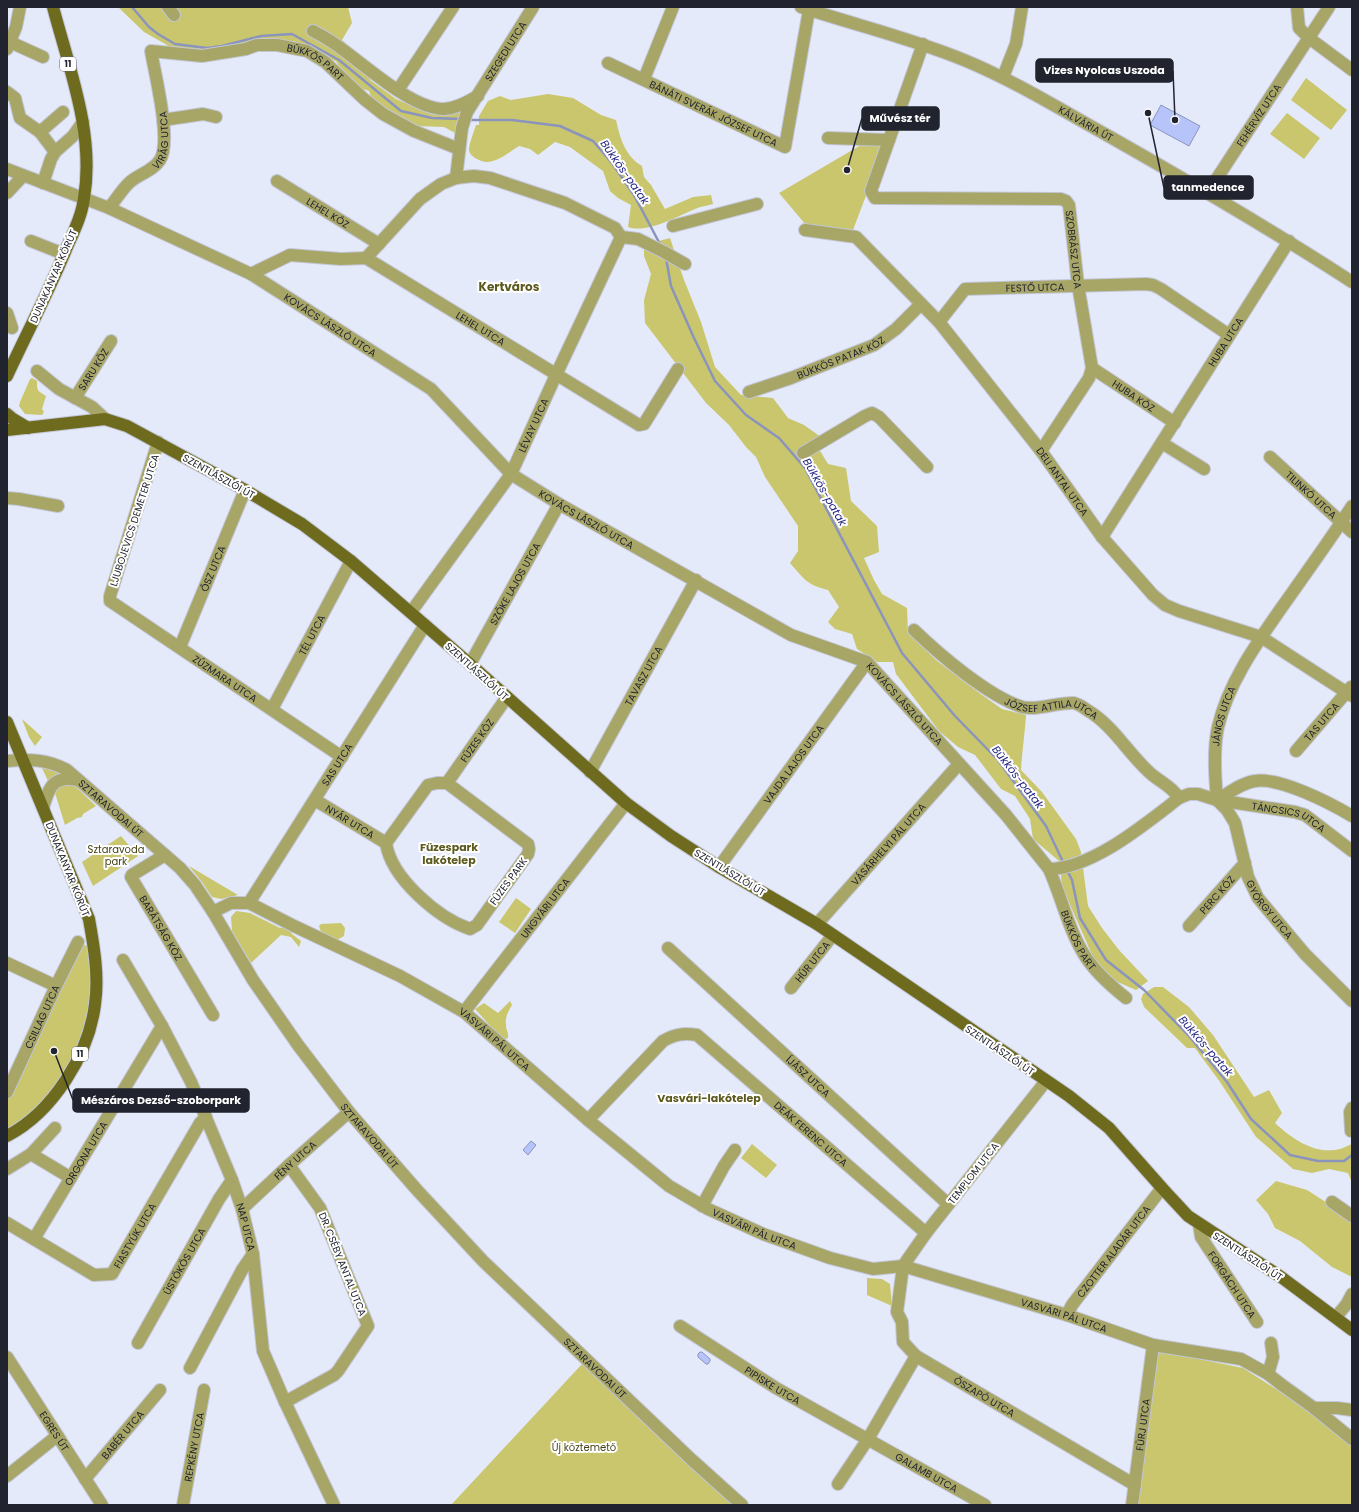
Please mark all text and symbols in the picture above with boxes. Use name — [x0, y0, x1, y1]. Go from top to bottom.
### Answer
street label: SZEGEDI UTCA — [481, 18, 530, 84]
street label: BÜKKÖS PART — [285, 40, 348, 85]
road number: 11 — [60, 57, 76, 71]
callout: Vizes Nyolcas Uszoda — [1036, 59, 1173, 82]
text: Vizes Nyolcas Uszoda — [1043, 62, 1165, 78]
street label: BÁNÁTI SVERÁK JÓZSEF UTCA — [647, 77, 780, 151]
street label: FEHÉRVÍZ UTCA — [1233, 81, 1285, 150]
street label: KÁLVÁRIA ÚT — [1056, 102, 1116, 146]
callout: Művész tér — [862, 107, 939, 130]
street label: VIRÁG UTCA — [149, 110, 172, 173]
text: Művész tér — [869, 110, 931, 126]
water label: Bükkös-patak — [597, 136, 654, 209]
callout: tanmedence — [1164, 176, 1253, 199]
text: tanmedence — [1172, 179, 1245, 195]
street label: LEHEL KÖZ — [303, 194, 352, 232]
street label: SZOBRÁSZ UTCA — [1062, 209, 1086, 290]
street label: DUNAKANYAR KÖRÚT — [26, 227, 81, 325]
district label: Kertváros — [479, 278, 540, 295]
street label: FESTŐ UTCA — [1005, 279, 1065, 296]
street label: KOVÁCS LÁSZLÓ UTCA — [281, 290, 380, 361]
street label: LEHEL UTCA — [453, 308, 508, 350]
street label: HUBA UTCA — [1205, 314, 1247, 370]
street label: BÜKKÖS PATAK KÖZ — [795, 333, 888, 383]
street label: SARU KÖZ — [75, 345, 113, 394]
street label: HUBA KÖZ — [1109, 376, 1158, 416]
street label: LÉVAY UTCA — [515, 396, 553, 455]
street label: DELI ANTAL UTCA — [1033, 444, 1092, 519]
street label: SZENTLÁSZLÓI ÚT — [180, 450, 258, 503]
street label: LJUBOJEVICS DEMETER UTCA — [106, 452, 163, 588]
water label: Bükkös-patak — [799, 455, 852, 530]
street label: TILINKÓ UTCA — [1282, 468, 1340, 523]
street label: KOVÁCS LÁSZLÓ UTCA — [536, 486, 637, 553]
street label: SZŐKE LAJOS UTCA — [486, 540, 544, 628]
street label: ŐSZ UTCA — [197, 543, 229, 594]
street label: TÉL UTCA — [295, 612, 329, 658]
street label: SZENTLÁSZLÓI ÚT — [442, 639, 512, 704]
street label: TAVASZ UTCA — [621, 643, 666, 709]
street label: ZÚZMARA UTCA — [189, 652, 260, 706]
street label: KOVÁCS LÁSZLÓ UTCA — [863, 659, 946, 749]
street label: JÁNOS UTCA — [1208, 684, 1240, 747]
street label: JÓZSEF ATTILA UTCA — [1002, 694, 1101, 723]
street label: TAS UTCA — [1301, 699, 1343, 745]
street label: FÜZES KÖZ — [457, 716, 498, 766]
street label: VAJDA LAJOS UTCA — [760, 721, 828, 807]
street label: SAS UTCA — [318, 740, 356, 789]
water label: Bükkös-patak — [988, 742, 1048, 813]
street label: SZTARAVODAI ÚT — [75, 776, 147, 842]
street label: TÁNCSICS UTCA — [1251, 798, 1329, 836]
street label: VÁSÁRHELYI PÁL UTCA — [848, 800, 929, 889]
street label: NYÁR UTCA — [322, 801, 377, 842]
street label: DUNAKANYAR KÖRÚT — [42, 820, 94, 919]
district label: Füzespark lakótelep — [420, 839, 478, 868]
park label: Sztaravoda park — [88, 842, 144, 869]
street label: SZENTLÁSZLÓI ÚT — [691, 845, 769, 900]
street label: FÜZES PARK — [486, 854, 531, 908]
street label: PERC KÖZ — [1196, 872, 1238, 917]
street label: UNGVÁRI UTCA — [517, 874, 574, 941]
street label: GYÖRGY UTCA — [1242, 877, 1296, 942]
street label: BARÁTSÁG KÖZ — [136, 893, 186, 964]
street label: BÜKKÖS PART — [1057, 908, 1100, 974]
street label: HÚR UTCA — [791, 938, 834, 986]
street label: CSILLAG UTCA — [21, 982, 64, 1051]
street label: VASVÁRI PÁL UTCA — [456, 1004, 534, 1075]
water label: Bükkös-patak — [1175, 1012, 1238, 1081]
street label: SZENTLÁSZLÓI ÚT — [962, 1022, 1038, 1080]
road number: 11 — [72, 1047, 88, 1061]
street label: ÍJÁSZ UTCA — [782, 1052, 833, 1101]
callout: Mészáros Dezső-szoborpark — [73, 1089, 249, 1112]
district label: Vasvári-lakótelep — [657, 1090, 761, 1106]
text: Mészáros Dezső-szoborpark — [81, 1092, 241, 1108]
street label: DEÁK FERENC UTCA — [771, 1098, 851, 1170]
street label: SZTARAVODAI ÚT — [337, 1100, 402, 1172]
street label: ORGONA UTCA — [61, 1118, 111, 1189]
street label: FÉNY UTCA — [271, 1137, 320, 1184]
street label: TEMPLOM UTCA — [944, 1139, 1003, 1207]
street label: FIASTYÚK UTCA — [110, 1200, 160, 1271]
street label: NAP UTCA — [232, 1201, 259, 1253]
street label: CZOTTER ALADÁR UTCA — [1073, 1202, 1154, 1301]
street label: VASVÁRI PÁL UTCA — [710, 1205, 799, 1254]
street label: DR. CSÉBY ANTAL UTCA — [315, 1210, 370, 1319]
street label: ÜSTÖKÖS UTCA — [160, 1225, 210, 1298]
street label: SZENTLÁSZLÓI ÚT — [1210, 1228, 1286, 1285]
street label: FORGÁCH UTCA — [1204, 1248, 1260, 1321]
street label: VASVÁRI PÁL UTCA — [1019, 1295, 1110, 1337]
street label: SZTARAVODAI ÚT — [560, 1335, 630, 1402]
street label: PIPISKE UTCA — [742, 1363, 803, 1408]
street label: ŐSZAPÓ UTCA — [951, 1373, 1018, 1421]
street label: FÜRJ UTCA — [1132, 1397, 1154, 1452]
street label: BABÉR UTCA — [98, 1407, 148, 1463]
street label: EGRES ÚT — [36, 1408, 73, 1455]
street label: REPKÉNY UTCA — [180, 1411, 208, 1483]
park label: Új köztemető — [552, 1440, 616, 1455]
street label: GALAMB UTCA — [892, 1449, 961, 1496]

